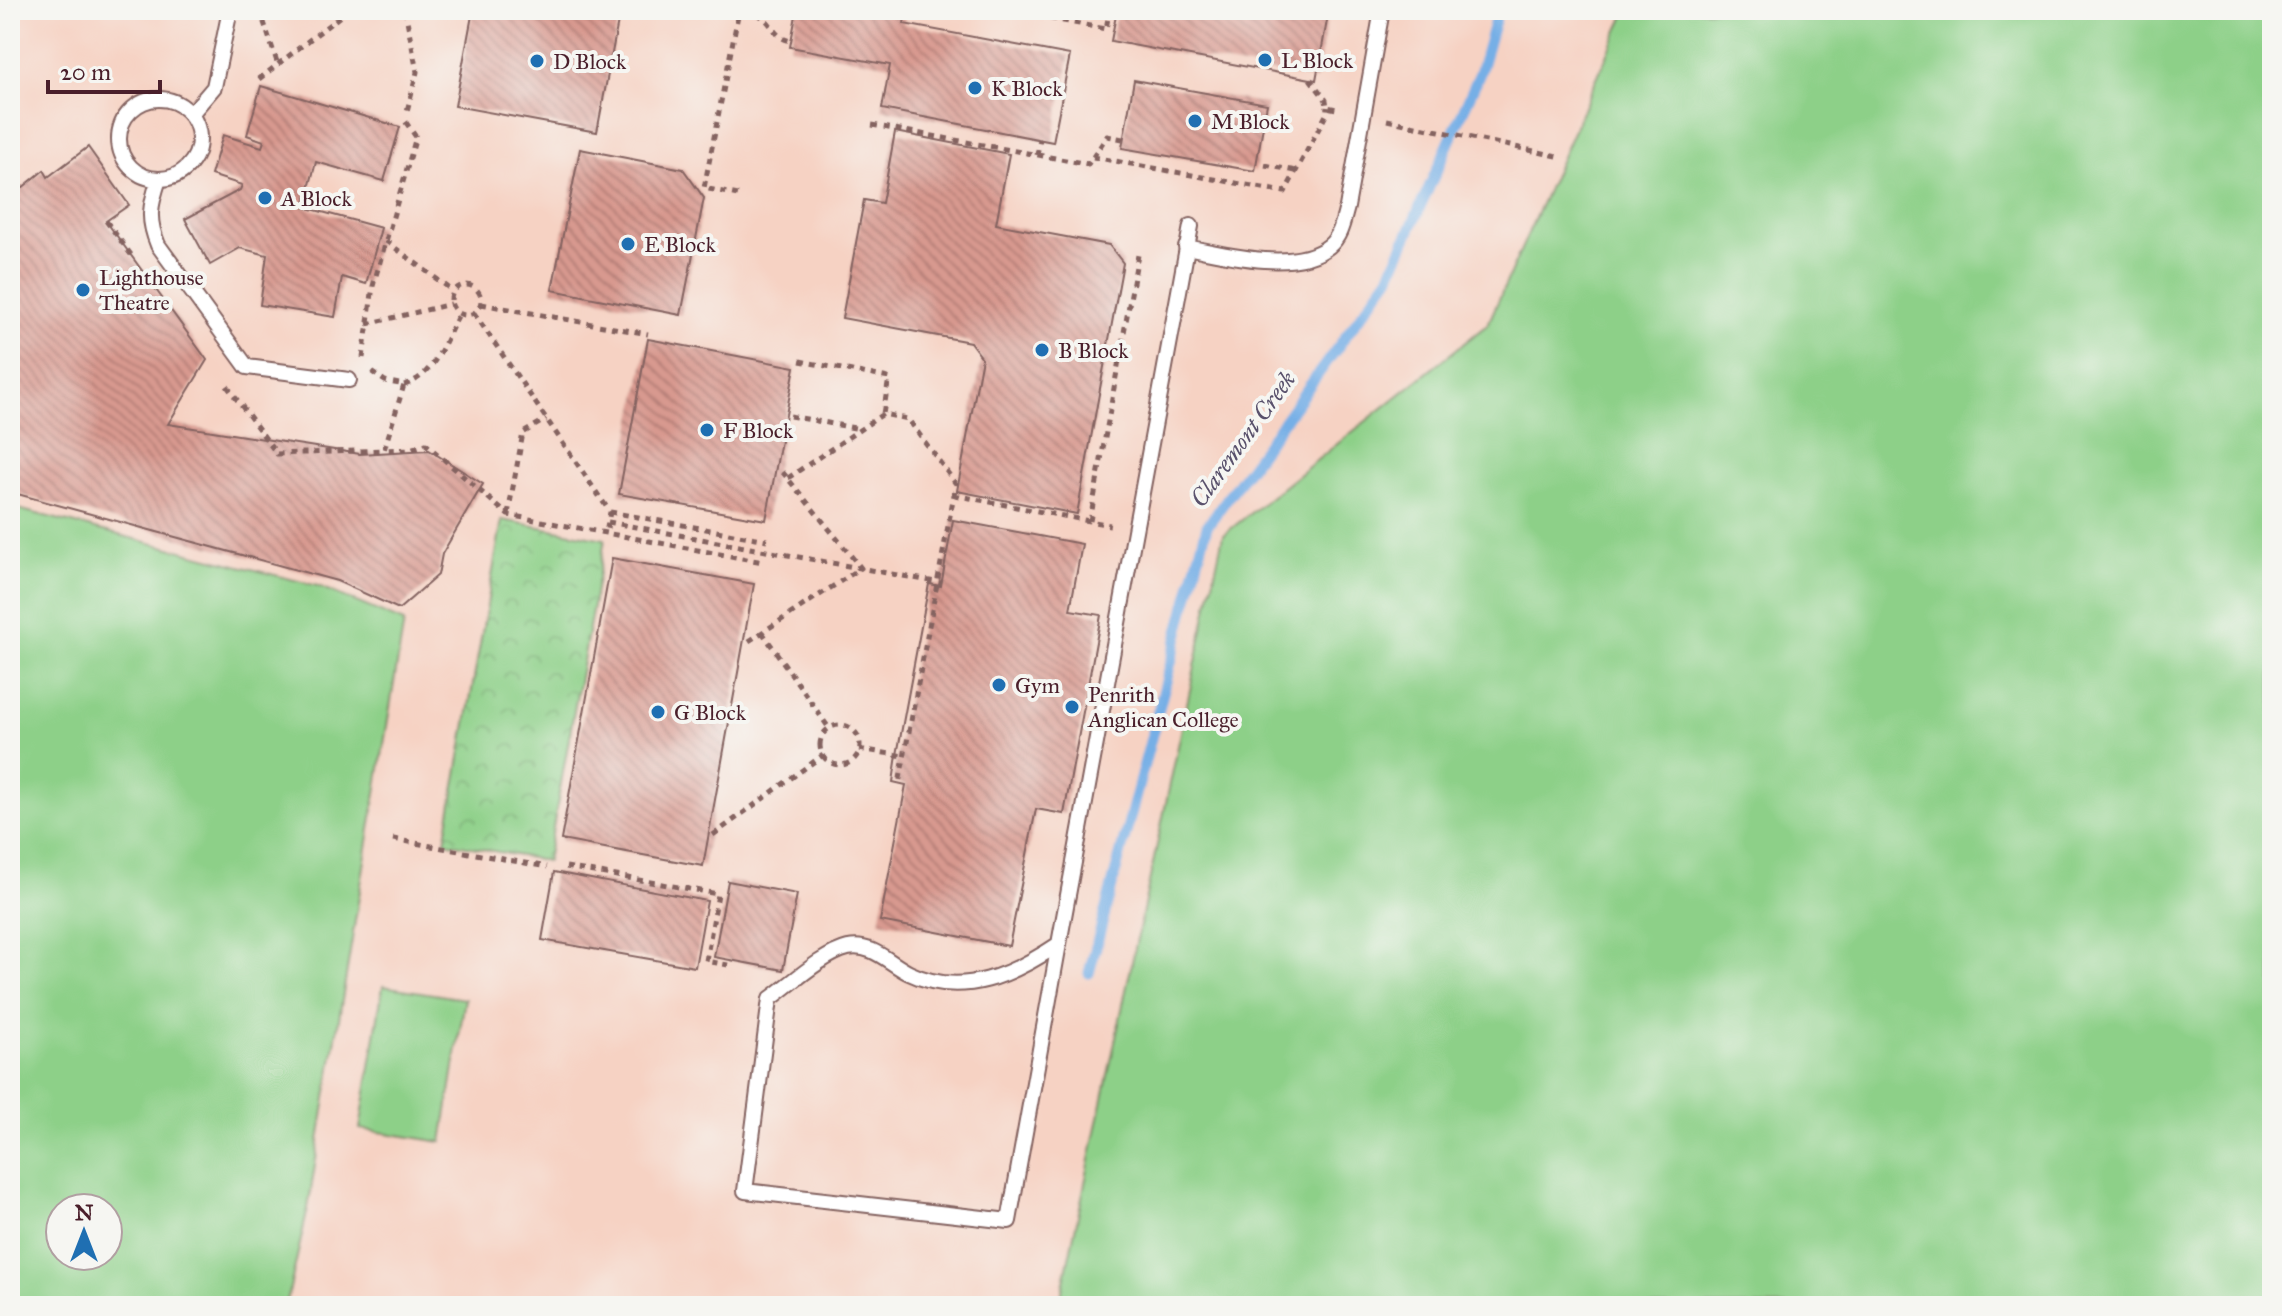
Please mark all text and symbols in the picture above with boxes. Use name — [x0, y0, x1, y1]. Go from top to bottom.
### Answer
scale bar — [48, 44, 160, 94]
place label: L Block — [1281, 47, 1354, 74]
place label: D Block — [553, 48, 627, 75]
marker: L Block — [1256, 51, 1274, 69]
marker: D Block — [528, 52, 546, 70]
text: 20 m — [60, 57, 111, 87]
place label: K Block — [991, 75, 1063, 102]
marker: K Block — [966, 79, 984, 97]
place label: M Block — [1211, 108, 1290, 135]
marker: M Block — [1186, 112, 1204, 130]
place label: A Block — [280, 185, 352, 212]
marker: A Block — [256, 189, 274, 207]
place label: E Block — [644, 231, 716, 258]
marker: E Block — [619, 235, 637, 253]
place label: Lighthouse Theatre — [99, 264, 204, 316]
marker: Lighthouse Theatre — [74, 281, 92, 299]
place label: B Block — [1058, 337, 1129, 364]
marker: B Block — [1033, 341, 1051, 359]
water label: Claremont Creek — [1184, 365, 1302, 513]
place label: F Block — [723, 417, 794, 444]
marker: F Block — [698, 421, 716, 439]
place label: Gym — [1015, 672, 1060, 699]
marker: Gym — [990, 676, 1008, 694]
place label: Penrith Anglican College — [1087, 681, 1239, 733]
marker: Penrith Anglican College — [1063, 698, 1081, 716]
place label: G Block — [674, 699, 747, 726]
marker: G Block — [649, 703, 667, 721]
north arrow — [44, 1192, 124, 1272]
text: N — [75, 1199, 94, 1226]

